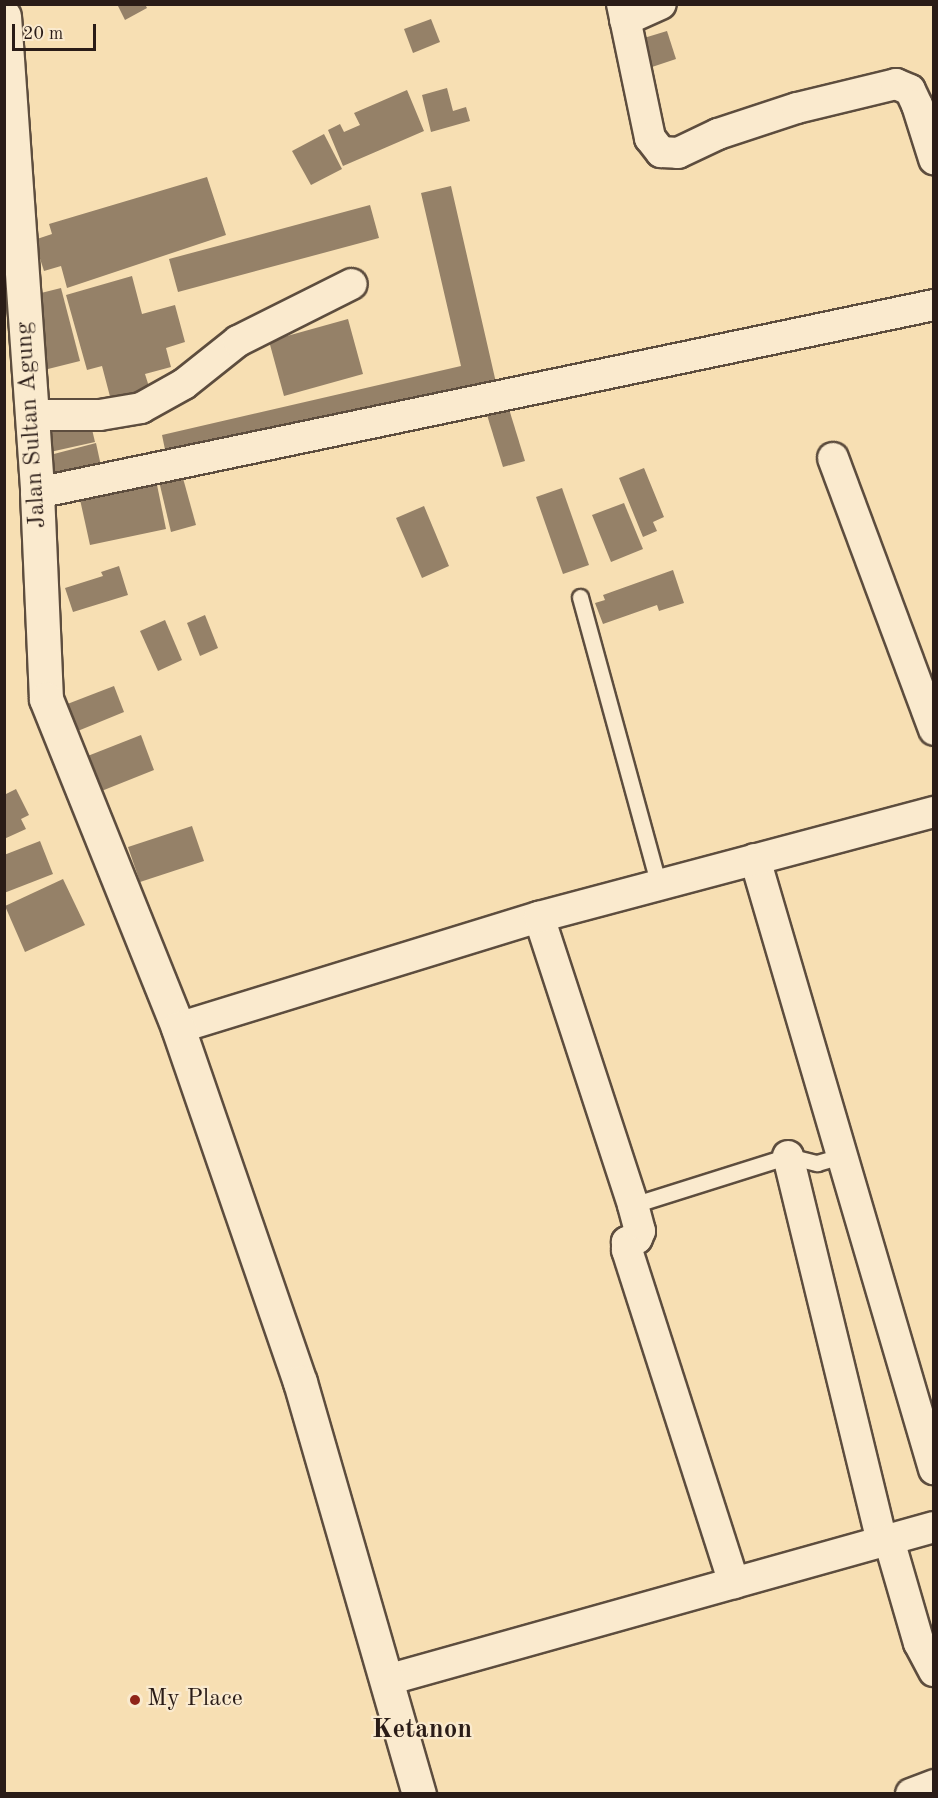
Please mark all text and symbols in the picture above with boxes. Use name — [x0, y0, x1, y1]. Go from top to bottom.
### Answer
scale bar — [15, 12, 99, 50]
text: 20 m — [23, 25, 63, 43]
street label: Jalan Sultan Agung — [10, 321, 54, 529]
place label: My Place — [147, 1686, 243, 1714]
marker: My Place — [128, 1693, 142, 1707]
district label: Ketanon — [372, 1714, 472, 1746]

